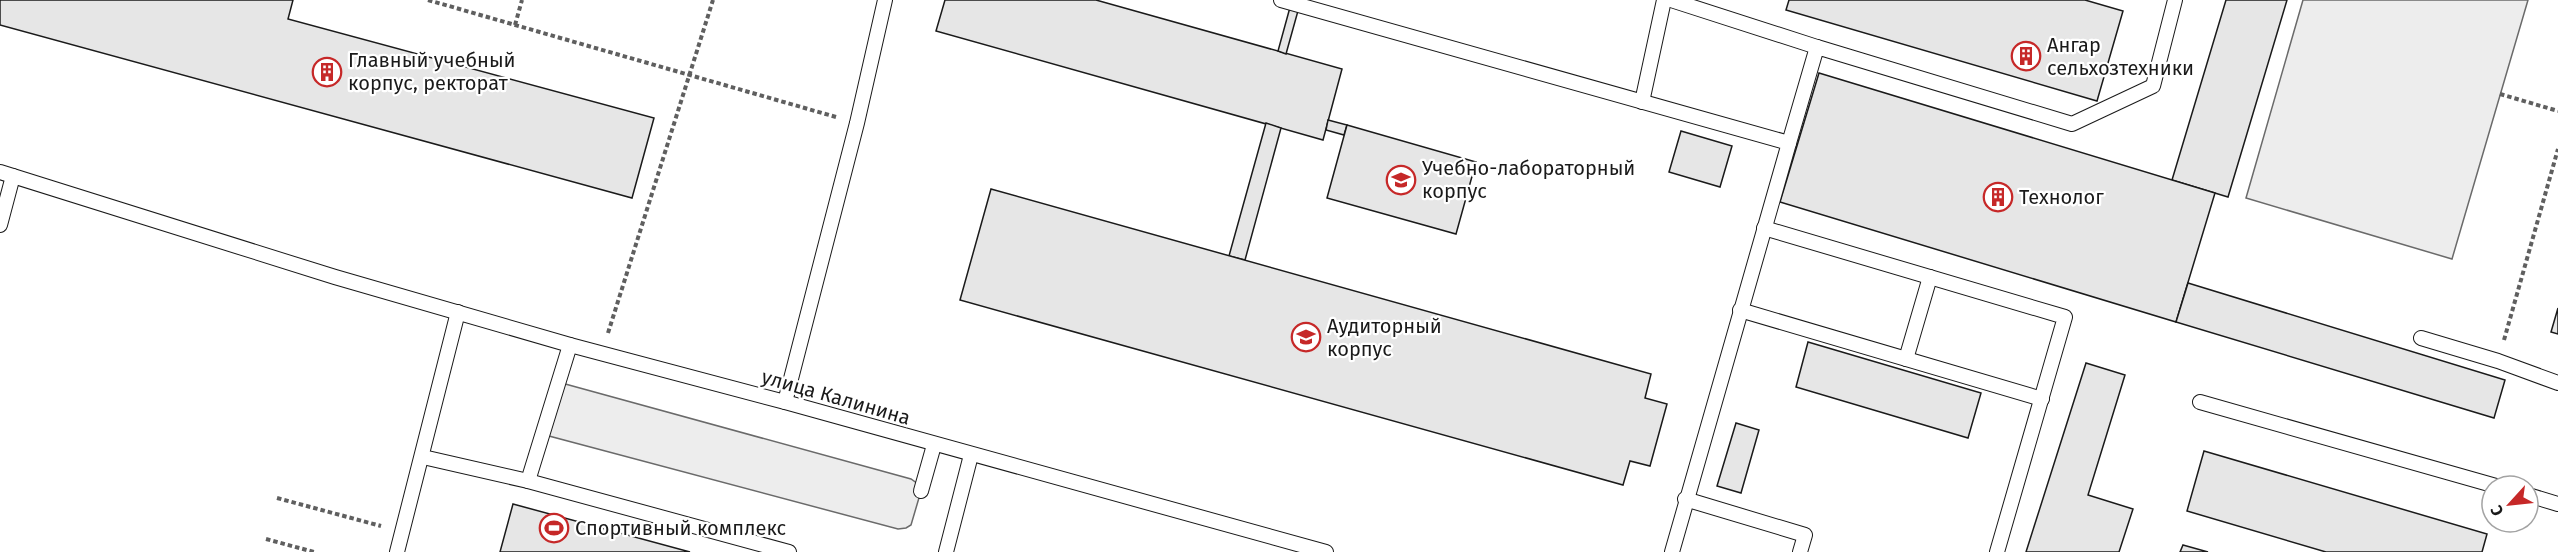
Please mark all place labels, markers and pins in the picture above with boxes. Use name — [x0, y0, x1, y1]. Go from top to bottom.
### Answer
place label: Ангар сельхозтехники — [2047, 33, 2194, 80]
building icon: Ангар сельхозтехники — [2010, 40, 2042, 72]
place label: Главный учебный корпус, ректорат — [348, 48, 516, 95]
building icon: Главный учебный корпус, ректорат — [311, 56, 343, 88]
place label: Учебно-лабораторный корпус — [1422, 156, 1635, 203]
school or university icon: Учебно-лабораторный корпус — [1385, 164, 1417, 196]
building icon: Технолог — [1982, 181, 2014, 213]
place label: Технолог — [2019, 185, 2104, 209]
place label: Аудиторный корпус — [1327, 314, 1442, 361]
school or university icon: Аудиторный корпус — [1290, 321, 1322, 353]
sports icon: Спортивный комплекс — [538, 512, 570, 544]
place label: Спортивный комплекс — [575, 516, 786, 540]

